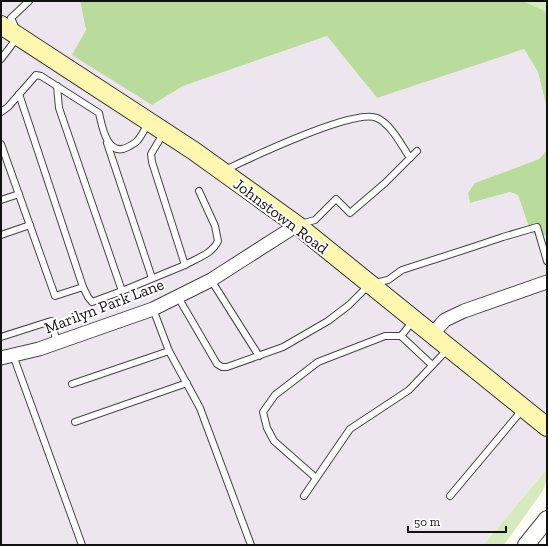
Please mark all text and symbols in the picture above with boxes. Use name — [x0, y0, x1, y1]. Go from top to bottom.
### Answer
street label: Johnstown Road — [230, 174, 332, 258]
street label: Marilyn Park Lane — [42, 274, 166, 338]
scale bar — [408, 508, 506, 534]
text: 50 m — [414, 515, 441, 529]

